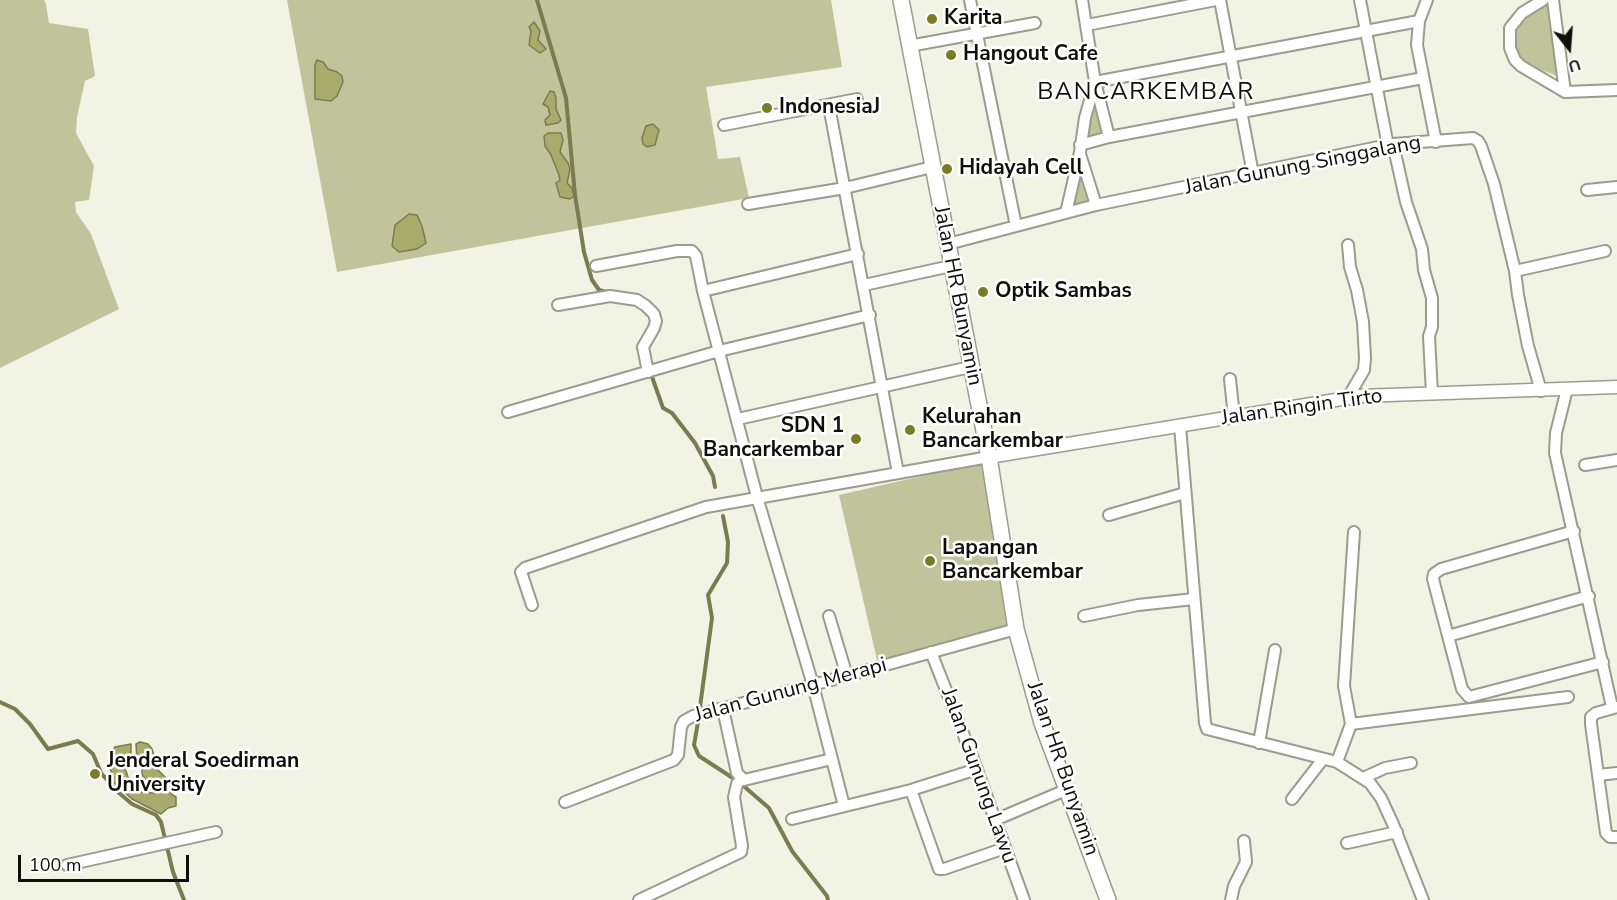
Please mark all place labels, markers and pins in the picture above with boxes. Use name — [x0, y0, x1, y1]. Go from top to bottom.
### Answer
place label: Karita — [944, 6, 1003, 32]
marker: Karita — [925, 12, 939, 26]
place label: Hangout Cafe — [963, 42, 1098, 68]
marker: Hangout Cafe — [944, 48, 958, 62]
place label: IndonesiaJ — [779, 95, 880, 121]
marker: IndonesiaJ — [760, 101, 774, 115]
place label: Hidayah Cell — [959, 156, 1083, 182]
marker: Hidayah Cell — [940, 162, 954, 176]
place label: Optik Sambas — [995, 279, 1132, 305]
marker: Optik Sambas — [976, 285, 990, 299]
place label: Kelurahan Bancarkembar — [922, 405, 1063, 455]
place label: SDN 1 Bancarkembar — [703, 414, 844, 464]
marker: Kelurahan Bancarkembar — [903, 423, 917, 437]
marker: SDN 1 Bancarkembar — [849, 432, 863, 446]
place label: Lapangan Bancarkembar — [942, 536, 1083, 586]
marker: Lapangan Bancarkembar — [923, 554, 937, 568]
place label: Jenderal Soedirman University — [107, 749, 299, 799]
marker: Jenderal Soedirman University — [88, 767, 102, 781]

